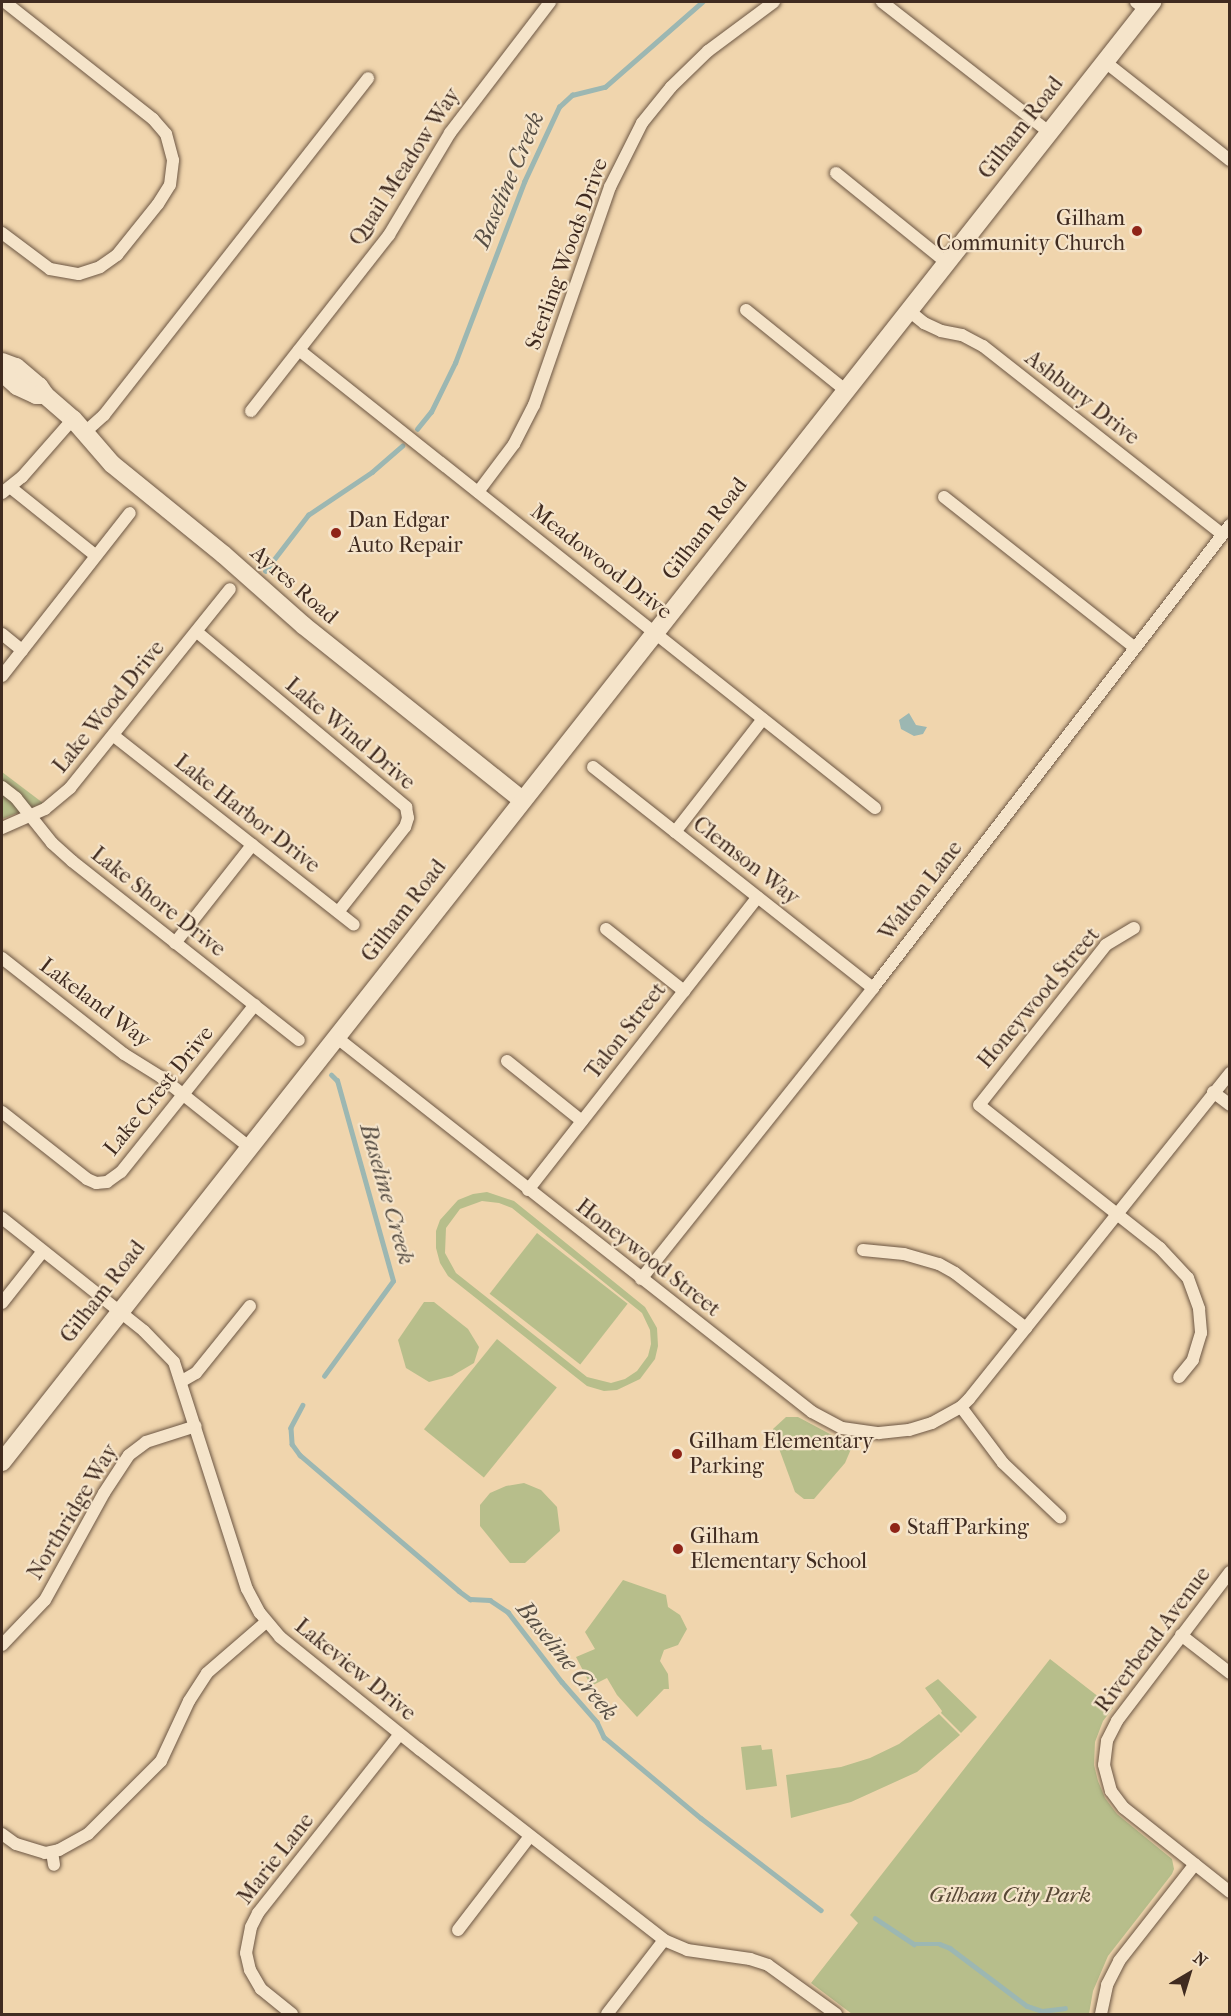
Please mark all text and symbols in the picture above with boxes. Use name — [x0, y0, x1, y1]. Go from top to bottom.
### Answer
street label: Gilham Road — [973, 72, 1069, 184]
street label: Quail Meadow Way — [344, 83, 466, 251]
water label: Baseline Creek — [467, 107, 551, 253]
street label: Sterling Woods Drive — [520, 155, 614, 353]
place label: Gilham Community Church — [936, 205, 1125, 256]
marker: Gilham Community Church — [1130, 224, 1144, 238]
street label: Ashbury Drive — [1020, 345, 1144, 451]
street label: Gilham Road — [657, 473, 753, 585]
street label: Meadowood Drive — [525, 499, 677, 625]
place label: Dan Edgar Auto Repair — [348, 507, 463, 558]
marker: Dan Edgar Auto Repair — [329, 526, 343, 540]
street label: Ayres Road — [245, 540, 343, 630]
street label: Lake Wood Drive — [47, 635, 171, 779]
street label: Lake Wind Drive — [280, 672, 420, 796]
street label: Lake Harbor Drive — [169, 749, 325, 879]
street label: Clemson Way — [687, 811, 805, 911]
street label: Walton Lane — [874, 836, 968, 946]
street label: Lake Shore Drive — [86, 841, 230, 963]
street label: Gilham Road — [356, 855, 452, 967]
street label: Honeywood Street — [972, 922, 1106, 1074]
street label: Lakeland Way — [34, 953, 156, 1053]
street label: Talon Street — [580, 977, 672, 1085]
street label: Lake Crest Drive — [99, 1021, 219, 1161]
water label: Baseline Creek — [353, 1120, 421, 1268]
street label: Honeywood Street — [570, 1193, 726, 1323]
street label: Gilham Road — [55, 1236, 151, 1348]
place label: Gilham Elementary Parking — [689, 1428, 874, 1480]
street label: Northridge Way — [22, 1439, 124, 1585]
marker: Gilham Elementary Parking — [670, 1447, 684, 1461]
place label: Staff Parking — [907, 1515, 1029, 1541]
marker: Staff Parking — [888, 1521, 902, 1535]
place label: Gilham Elementary School — [690, 1523, 867, 1574]
marker: Gilham Elementary School — [671, 1542, 685, 1556]
street label: Riverbend Avenue — [1090, 1562, 1216, 1718]
water label: Baseline Creek — [510, 1595, 624, 1727]
street label: Lakeview Drive — [289, 1613, 421, 1727]
street label: Marie Lane — [232, 1808, 320, 1910]
park label: Gilham City Park — [929, 1883, 1091, 1909]
north arrow — [1159, 1944, 1219, 2004]
text: N — [1190, 1948, 1211, 1971]

